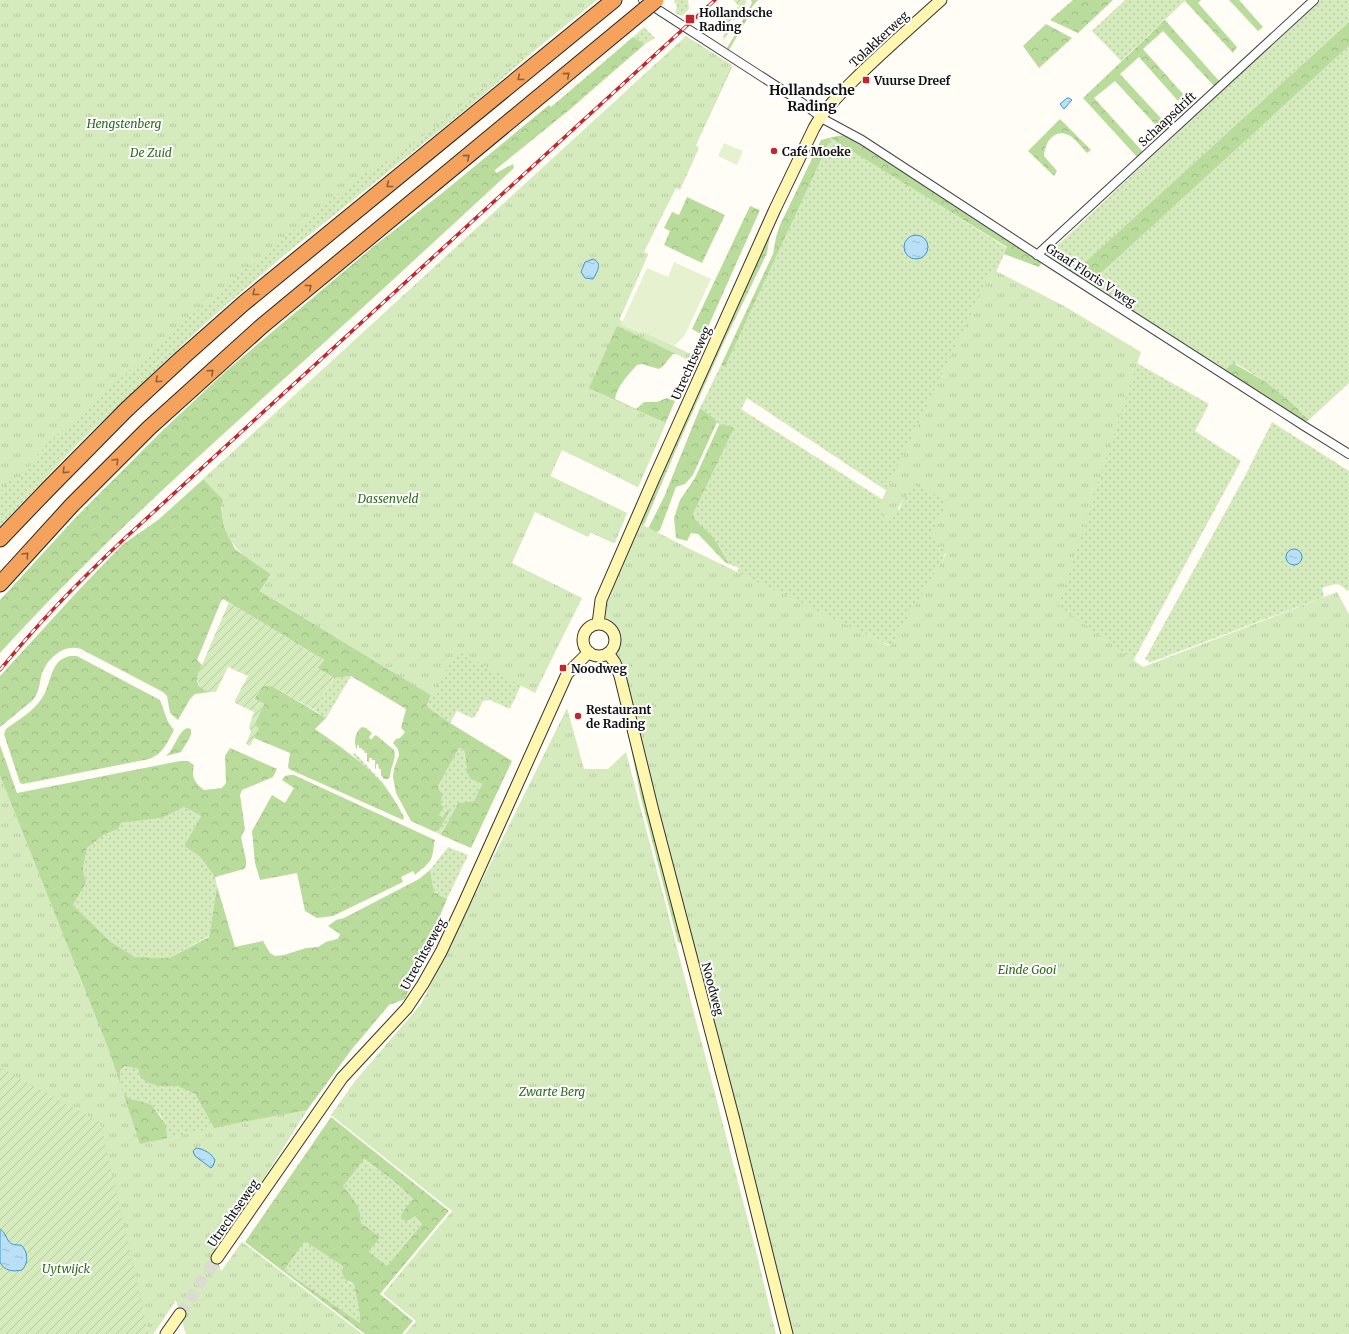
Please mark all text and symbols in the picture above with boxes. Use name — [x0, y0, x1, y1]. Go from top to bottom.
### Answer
place label: Hollandsche Rading — [699, 5, 773, 34]
street label: Tolakkerweg — [846, 7, 912, 70]
marker: Hollandsche Rading — [684, 13, 696, 25]
one-way arrow — [563, 72, 570, 79]
one-way arrow — [517, 73, 525, 80]
place label: Vuurse Dreef — [873, 73, 952, 88]
marker: Vuurse Dreef — [861, 75, 871, 85]
district label: Hollandsche Rading — [769, 81, 855, 115]
street label: Schaapsdrift — [1135, 88, 1199, 149]
park label: Hengstenberg — [86, 116, 162, 131]
place label: Café Moeke — [782, 144, 851, 159]
park label: De Zuid — [129, 145, 172, 160]
marker: Café Moeke — [769, 146, 779, 156]
one-way arrow — [462, 155, 470, 162]
one-way arrow — [386, 180, 393, 187]
street label: Graaf Floris V weg — [1043, 240, 1140, 310]
one-way arrow — [305, 285, 312, 292]
one-way arrow — [253, 289, 260, 296]
street label: Utrechtseweg — [668, 323, 714, 402]
one-way arrow — [206, 370, 214, 377]
one-way arrow — [155, 375, 163, 383]
one-way arrow — [111, 458, 119, 466]
one-way arrow — [62, 466, 70, 474]
park label: Dassenveld — [356, 491, 419, 506]
one-way arrow — [21, 552, 29, 560]
place label: Noodweg — [571, 661, 627, 676]
marker: Noodweg — [558, 663, 568, 673]
place label: Restaurant de Rading — [586, 702, 651, 731]
marker: Restaurant de Rading — [573, 711, 583, 721]
street label: Utrechtseweg — [397, 915, 449, 992]
street label: Noodweg — [699, 961, 728, 1018]
park label: Einde Gooi — [998, 962, 1057, 977]
park label: Zwarte Berg — [518, 1084, 585, 1099]
street label: Utrechtseweg — [204, 1176, 262, 1250]
park label: Uytwijck — [42, 1261, 90, 1276]

